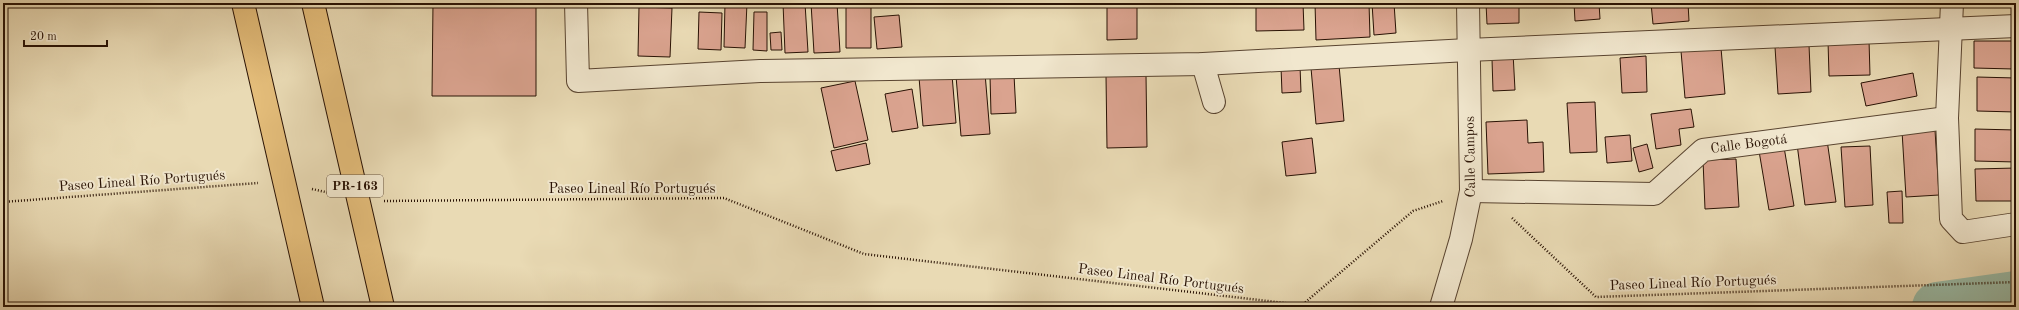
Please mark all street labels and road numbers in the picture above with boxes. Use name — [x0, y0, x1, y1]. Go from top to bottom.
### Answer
street label: Calle Campos — [1463, 116, 1478, 199]
street label: Calle Bogotá — [1710, 132, 1788, 156]
street label: Paseo Lineal Río Portugués — [58, 168, 226, 194]
road number: PR-163 — [327, 175, 383, 197]
street label: Paseo Lineal Río Portugués — [548, 182, 716, 196]
street label: Paseo Lineal Río Portugués — [1077, 262, 1245, 296]
street label: Paseo Lineal Río Portugués — [1609, 273, 1777, 293]

